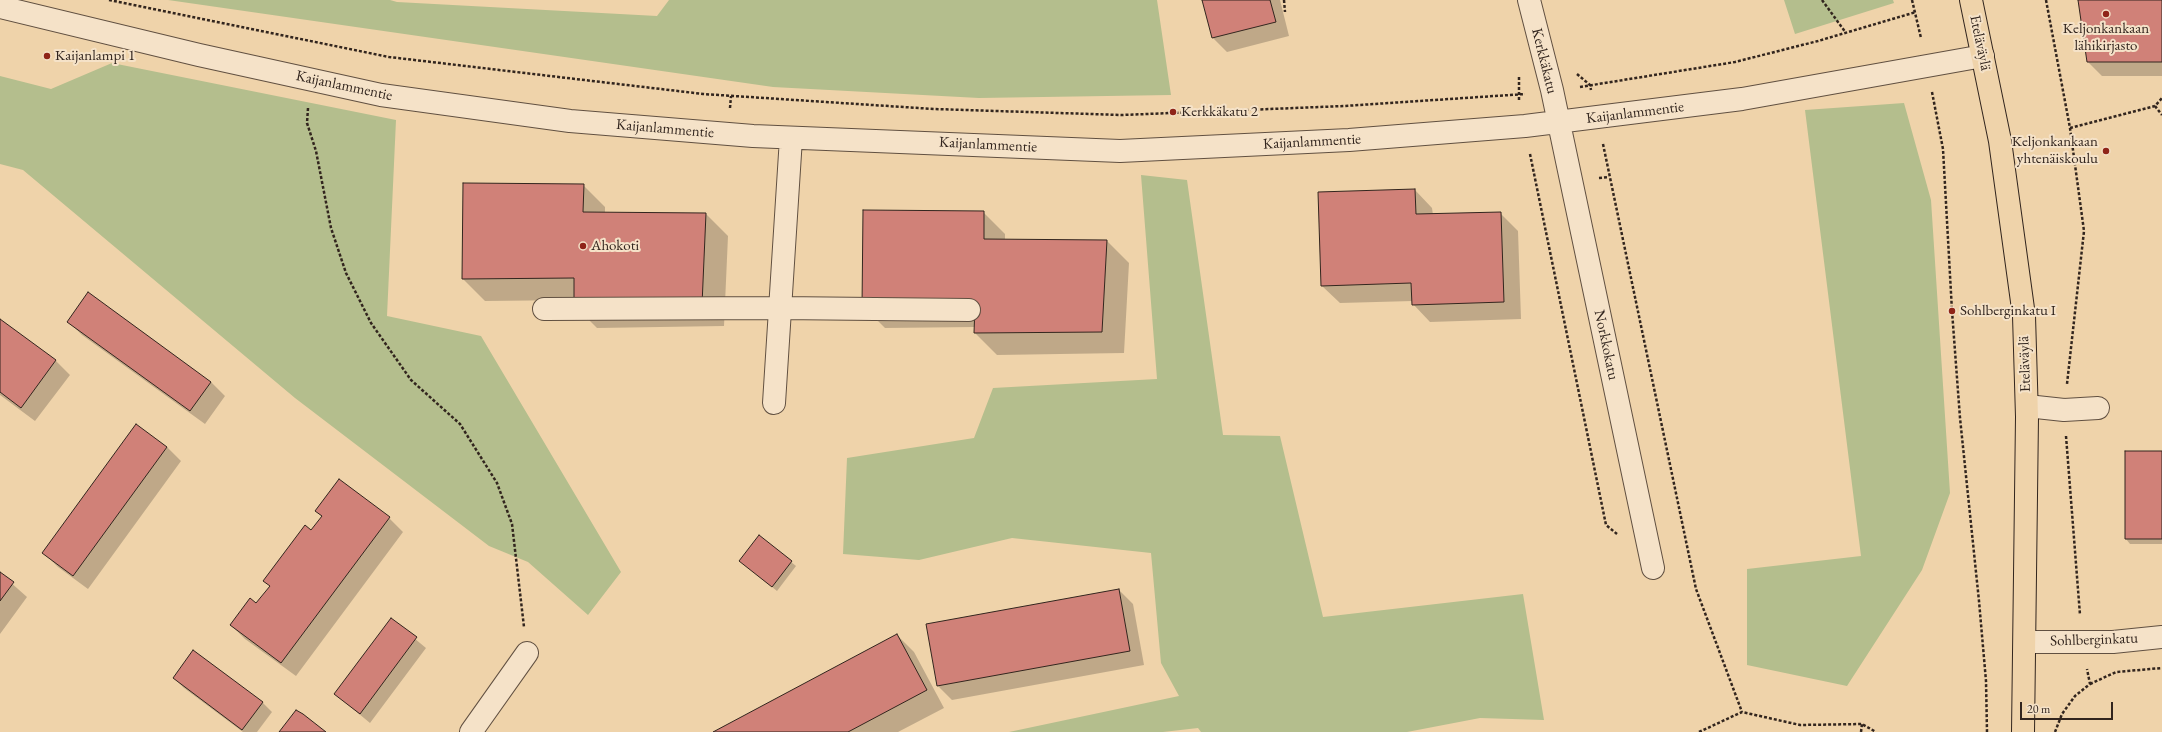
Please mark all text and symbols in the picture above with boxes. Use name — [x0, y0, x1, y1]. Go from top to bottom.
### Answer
marker: Keljonkankaan lähikirjasto — [2101, 9, 2111, 19]
street label: Eteläväylä — [1965, 14, 1995, 72]
place label: Keljonkankaan lähikirjasto — [2063, 20, 2149, 55]
street label: Kerkkäkatu — [1527, 26, 1561, 96]
place label: Kaijanlampi 1 — [55, 47, 135, 65]
marker: Kaijanlampi 1 — [42, 51, 52, 61]
street label: Kaijanlammentie — [294, 67, 394, 105]
street label: Kaijanlammentie — [1585, 98, 1685, 128]
place label: Kerkkäkatu 2 — [1181, 103, 1258, 121]
marker: Kerkkäkatu 2 — [1168, 107, 1178, 117]
street label: Kaijanlammentie — [615, 116, 715, 142]
street label: Kaijanlammentie — [1263, 130, 1361, 154]
street label: Kaijanlammentie — [939, 133, 1037, 157]
place label: Keljonkankaan yhtenäiskoulu — [2012, 133, 2098, 168]
marker: Keljonkankaan yhtenäiskoulu — [2101, 146, 2111, 156]
place label: Ahokoti — [591, 237, 639, 255]
marker: Ahokoti — [578, 241, 588, 251]
place label: Sohlberginkatu I — [1960, 302, 2056, 320]
marker: Sohlberginkatu I — [1947, 306, 1957, 316]
street label: Norkkokatu — [1590, 308, 1622, 382]
street label: Eteläväylä — [2015, 336, 2035, 392]
street label: Sohlberginkatu — [2050, 629, 2138, 651]
scale bar — [2022, 694, 2115, 720]
text: 20 m — [2027, 701, 2050, 717]

